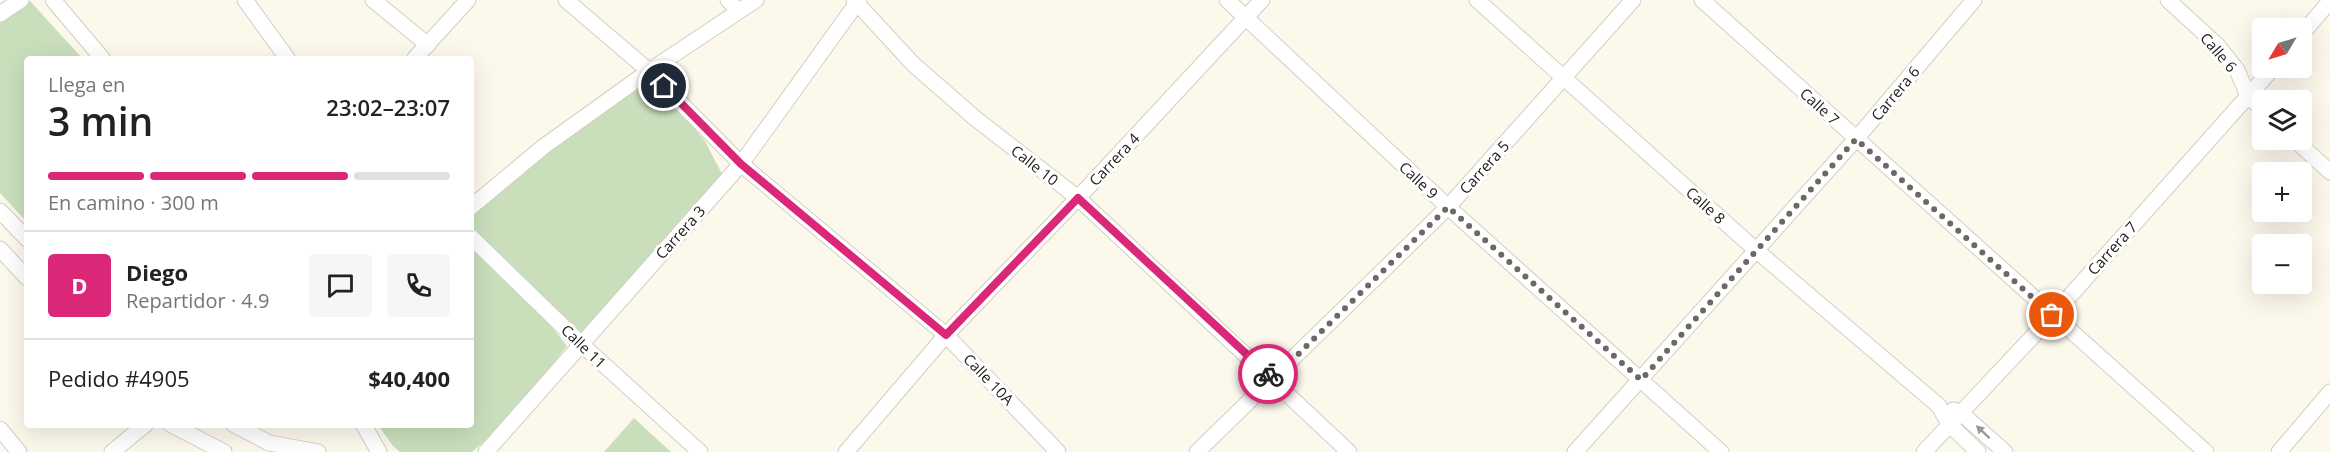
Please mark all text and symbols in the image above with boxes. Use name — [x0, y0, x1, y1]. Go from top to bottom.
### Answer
north arrow — [2252, 18, 2312, 78]
map controls — [2252, 18, 2312, 294]
street label: Calle 6 — [2196, 28, 2242, 76]
pin — [638, 60, 689, 111]
street label: Carrera 6 — [1866, 62, 1924, 124]
icon: home — [647, 69, 680, 102]
text: Llega en — [48, 71, 125, 98]
street label: Calle 7 — [1796, 83, 1844, 129]
button: layers — [2252, 90, 2312, 150]
text: 23:02–23:07 — [326, 92, 450, 122]
text: 3 min — [48, 94, 153, 147]
street label: Carrera 4 — [1084, 128, 1144, 190]
street label: Carrera 5 — [1455, 136, 1513, 198]
street label: Calle 10 — [1007, 140, 1063, 190]
street label: Calle 9 — [1395, 157, 1443, 203]
button: + — [2252, 162, 2312, 222]
street label: Calle 8 — [1682, 182, 1730, 228]
text: En camino · 300 m — [48, 189, 219, 216]
street label: Carrera 3 — [651, 201, 709, 263]
street label: Carrera 7 — [2083, 217, 2141, 279]
button: − — [2252, 234, 2312, 294]
button: chat — [309, 254, 372, 317]
button: phone — [387, 254, 450, 317]
text: Diego — [126, 257, 188, 287]
text: D — [71, 270, 88, 300]
text: Repartidor · 4.9 — [126, 287, 270, 314]
pin — [2026, 289, 2077, 340]
icon: bag — [2035, 298, 2068, 331]
street label: Calle 11 — [557, 320, 611, 372]
courier — [1238, 344, 1298, 404]
street label: Calle 10A — [959, 349, 1019, 409]
icon: bike — [1252, 358, 1285, 391]
text: Pedido #4905 — [48, 363, 190, 393]
text: $40,400 — [368, 363, 450, 393]
one-way arrow — [1976, 426, 1991, 439]

